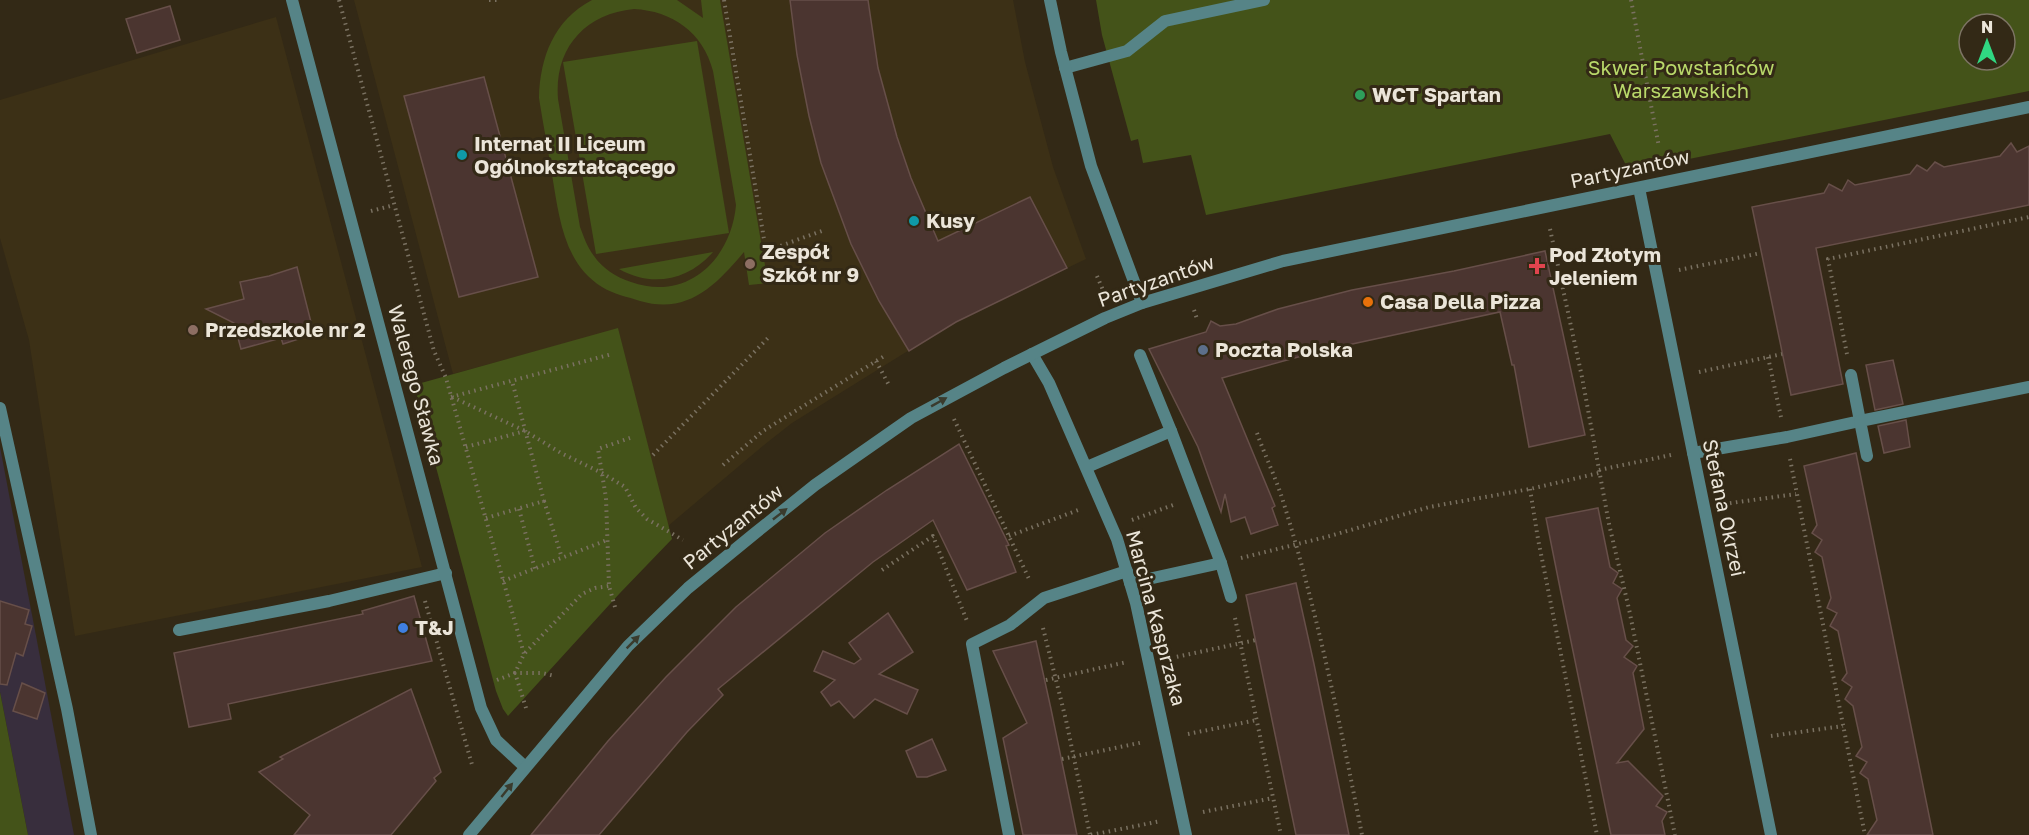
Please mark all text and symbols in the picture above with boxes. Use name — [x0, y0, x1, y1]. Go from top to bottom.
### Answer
north arrow — [1957, 12, 2017, 72]
text: N — [1981, 17, 1993, 37]
park label: Skwer Powstańców Warszawskich — [1588, 55, 1774, 102]
place label: WCT Spartan — [1372, 82, 1501, 106]
marker: WCT Spartan — [1353, 88, 1367, 102]
place label: Internat II Liceum Ogólnokształcącego — [474, 131, 676, 178]
street label: Partyzantów — [1568, 144, 1692, 192]
marker: Internat II Liceum Ogólnokształcącego — [455, 148, 469, 162]
place label: Kusy — [926, 208, 975, 232]
marker: Kusy — [907, 214, 921, 228]
place label: Zespół Szkół nr 9 — [762, 239, 859, 286]
place label: Pod Złotym Jeleniem — [1549, 242, 1661, 289]
street label: Partyzantów — [1094, 249, 1217, 311]
marker: Zespół Szkół nr 9 — [743, 257, 757, 271]
marker: Pod Złotym Jeleniem — [1530, 259, 1544, 273]
place label: Casa Della Pizza — [1380, 289, 1541, 313]
marker: Casa Della Pizza — [1361, 295, 1375, 309]
street label: Walerego Sławka — [384, 302, 450, 468]
place label: Przedszkole nr 2 — [205, 317, 366, 341]
marker: Przedszkole nr 2 — [186, 323, 200, 337]
place label: Poczta Polska — [1215, 337, 1353, 361]
marker: Poczta Polska — [1196, 343, 1210, 357]
one-way arrow — [931, 397, 948, 407]
street label: Stefana Okrzei — [1699, 437, 1751, 579]
street label: Partyzantów — [678, 479, 787, 574]
one-way arrow — [772, 507, 788, 520]
street label: Marcina Kasprzaka — [1122, 527, 1192, 708]
place label: T&J — [415, 615, 454, 639]
marker: T&J — [396, 621, 410, 635]
one-way arrow — [626, 635, 640, 649]
one-way arrow — [500, 782, 513, 798]

